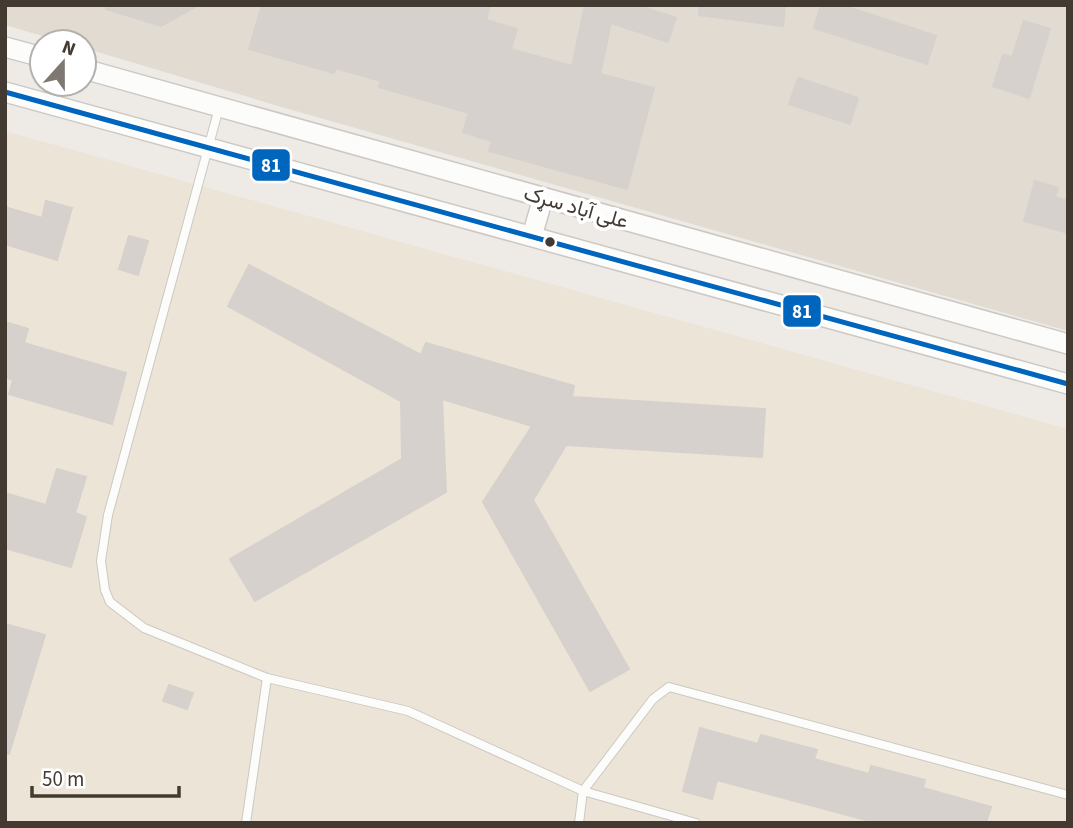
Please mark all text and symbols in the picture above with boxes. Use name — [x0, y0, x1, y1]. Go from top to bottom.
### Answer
north arrow — [28, 28, 98, 98]
text: N — [58, 34, 79, 63]
line badge: 81 — [251, 148, 291, 182]
text: 81 — [261, 153, 281, 180]
street label: علی آباد سړک — [520, 178, 632, 236]
unlabelled marker — [543, 235, 557, 249]
line badge: 81 — [782, 294, 822, 328]
text: 81 — [792, 299, 812, 326]
scale bar — [32, 754, 178, 798]
text: 50 m — [42, 764, 84, 794]

